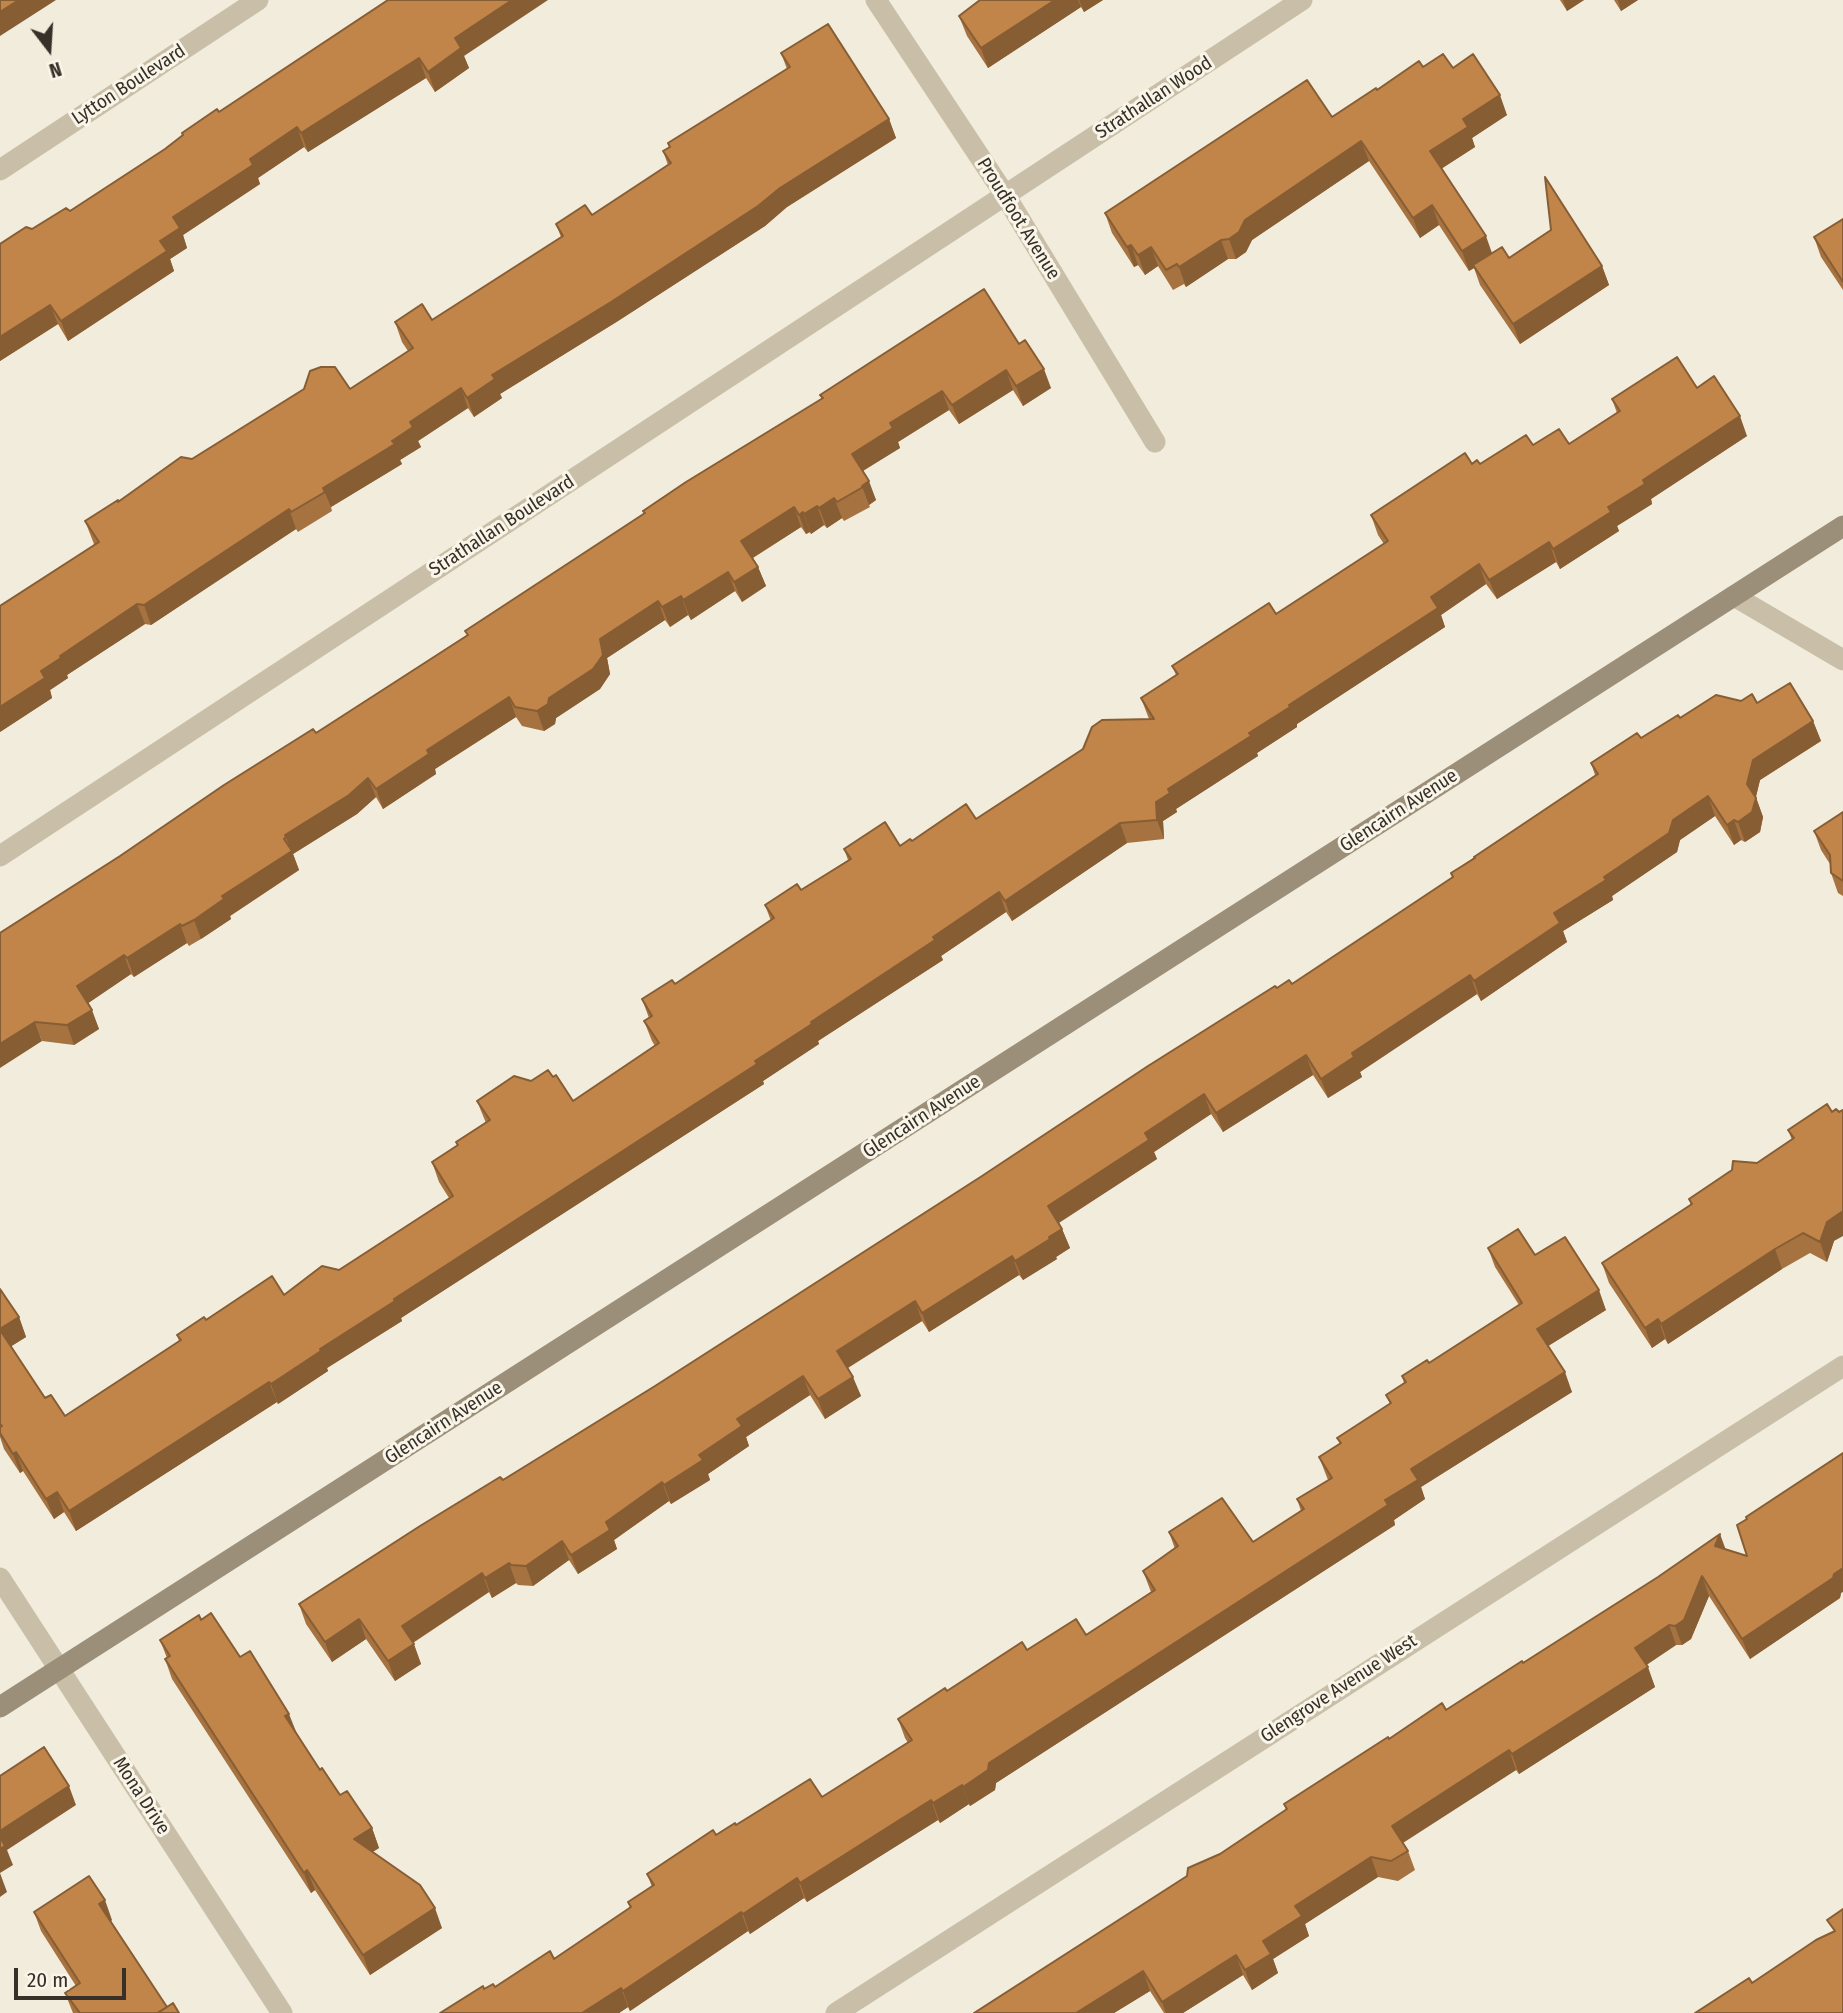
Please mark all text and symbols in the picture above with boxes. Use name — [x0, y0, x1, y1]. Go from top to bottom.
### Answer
north arrow — [14, 14, 84, 84]
street label: Lytton Boulevard — [68, 40, 190, 130]
street label: Strathallan Wood — [1091, 52, 1217, 144]
text: N — [46, 57, 64, 82]
street label: Proudfoot Avenue — [971, 154, 1065, 284]
street label: Strathallan Boulevard — [425, 471, 579, 581]
street label: Glencairn Avenue — [1336, 765, 1462, 857]
street label: Glencairn Avenue — [859, 1071, 985, 1163]
street label: Glencairn Avenue — [381, 1377, 507, 1469]
street label: Glengrove Avenue West — [1257, 1630, 1421, 1748]
street label: Mona Drive — [108, 1753, 174, 1839]
scale bar — [18, 1954, 130, 1998]
text: 20 m — [27, 1967, 68, 1993]

